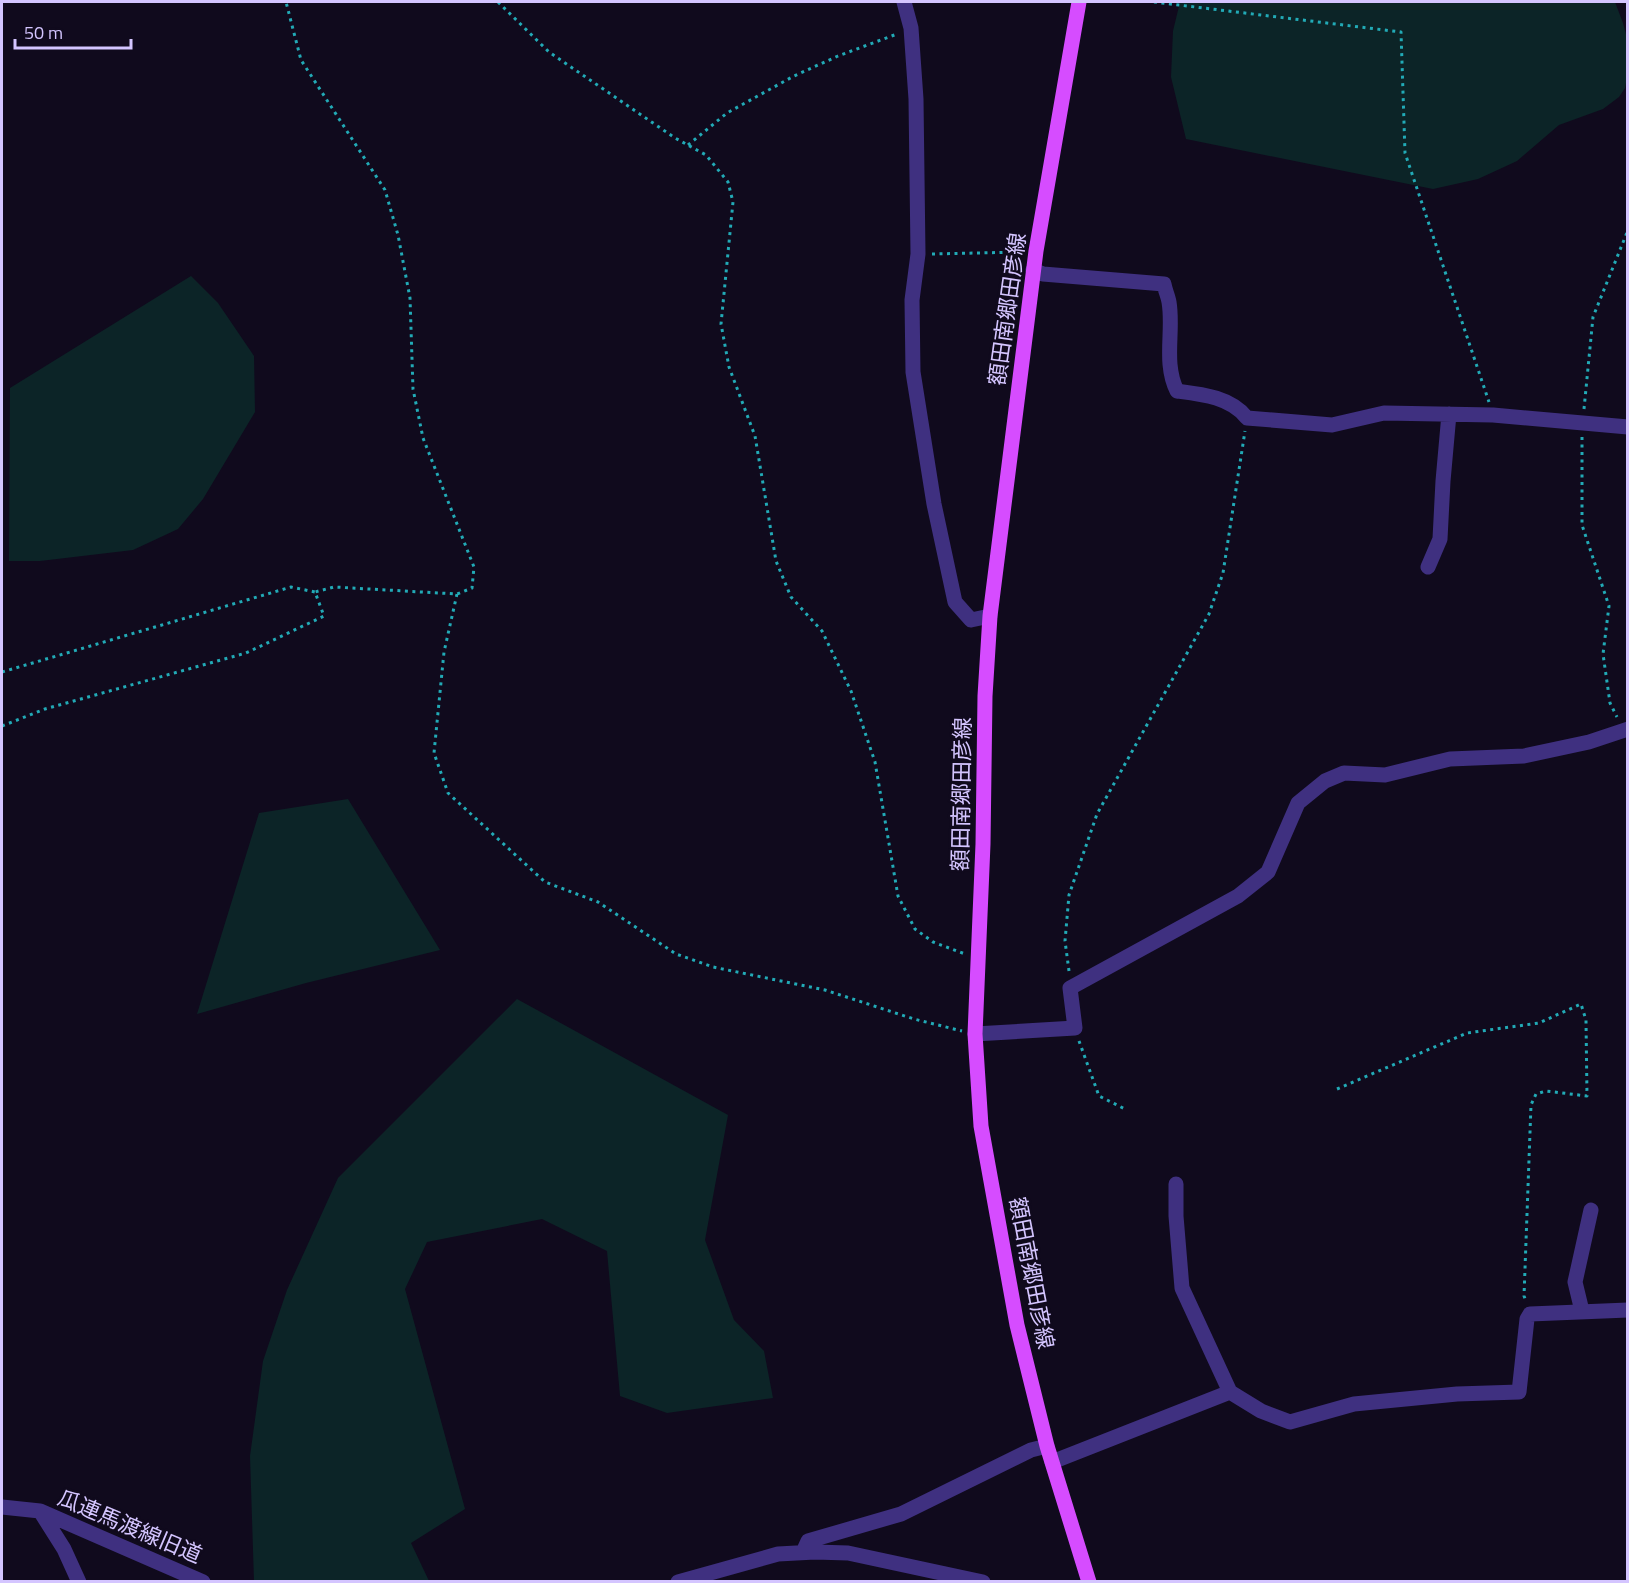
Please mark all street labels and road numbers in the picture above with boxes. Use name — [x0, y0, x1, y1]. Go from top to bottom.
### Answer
street label: 額田南郷田彦線 — [979, 230, 1035, 388]
street label: 額田南郷田彦線 — [943, 717, 979, 871]
street label: 額田南郷田彦線 — [1001, 1194, 1063, 1352]
street label: 瓜連馬渡線旧道 — [52, 1480, 208, 1572]

